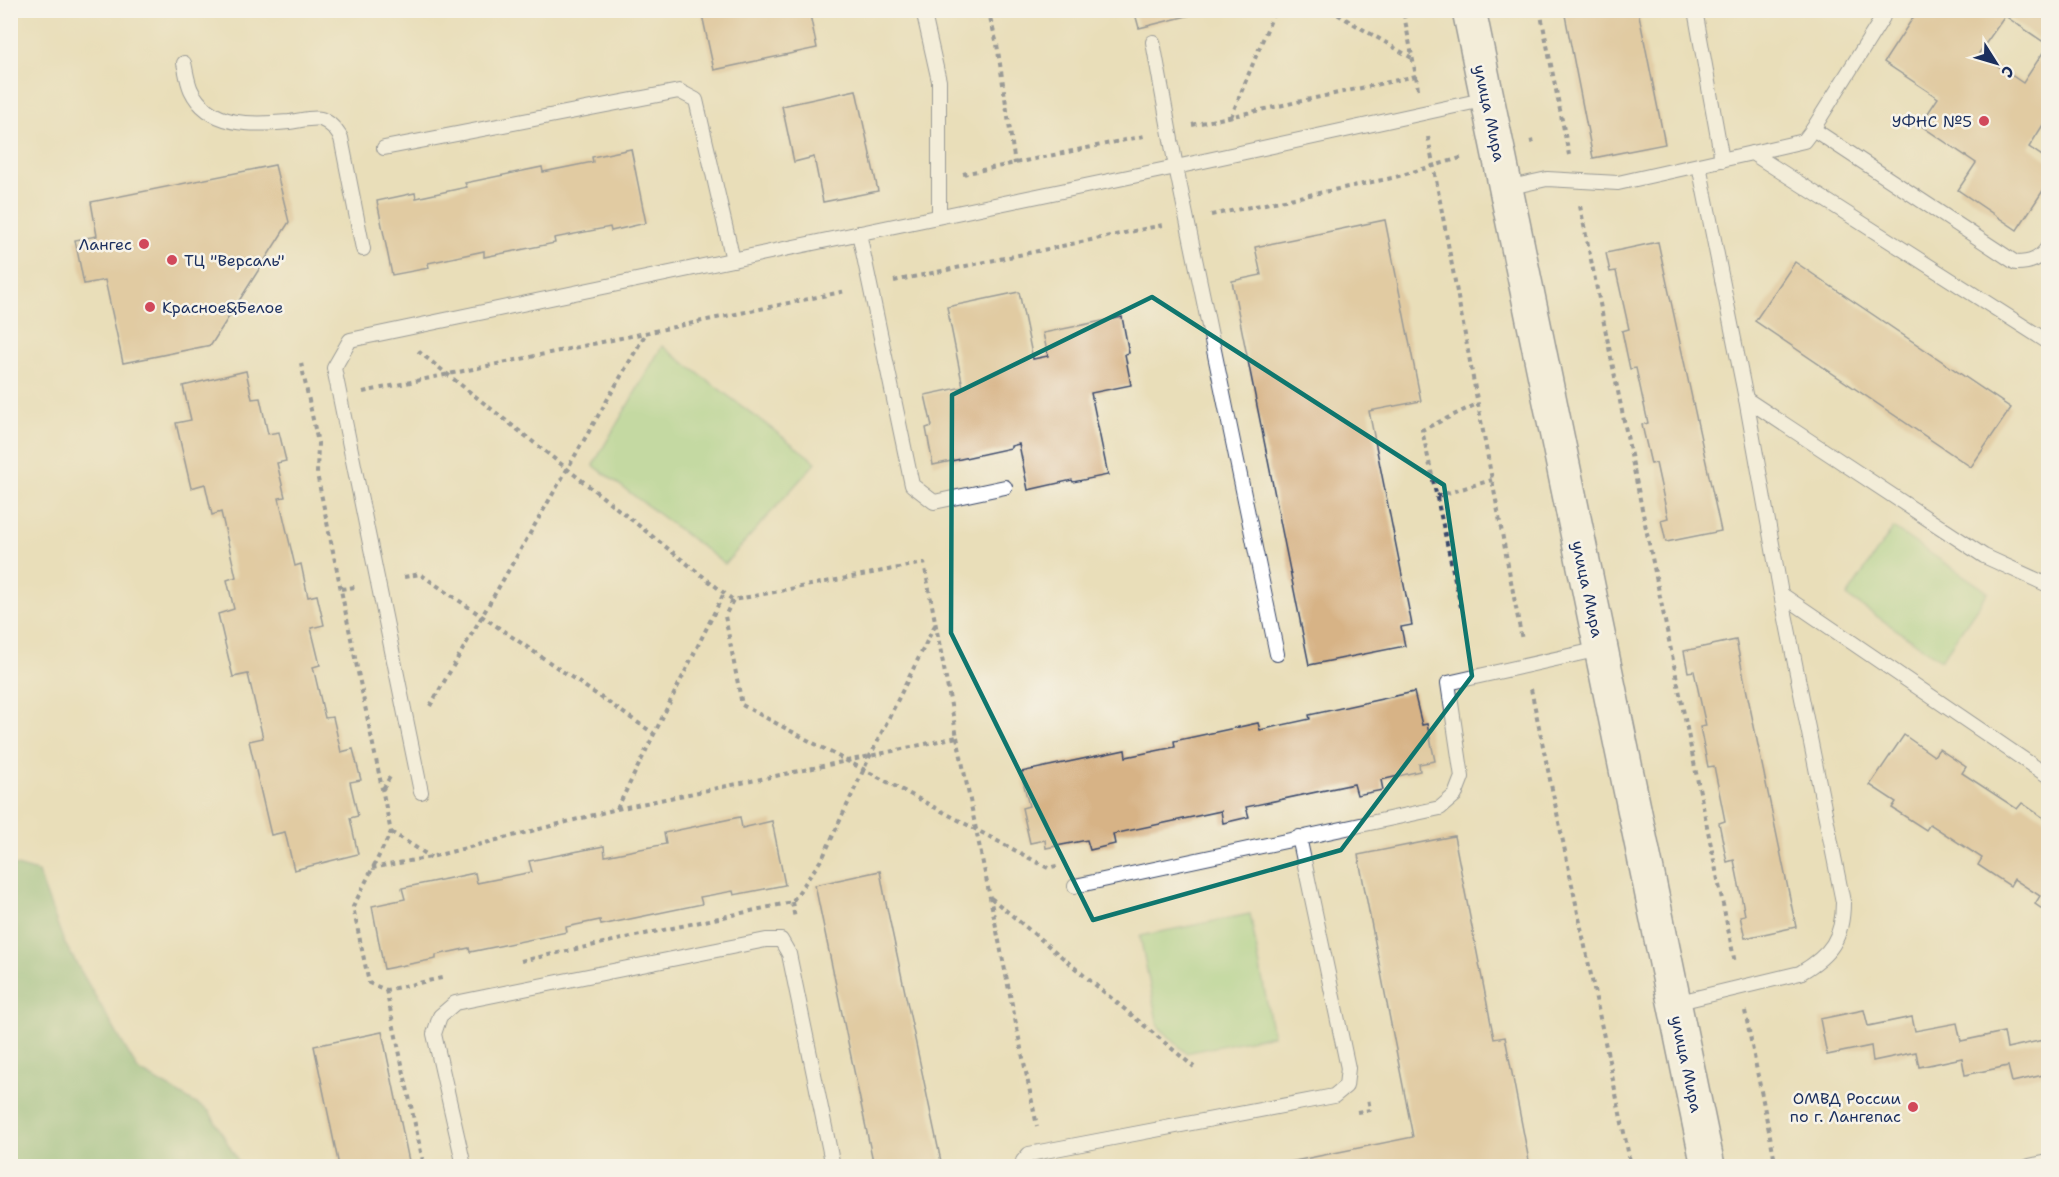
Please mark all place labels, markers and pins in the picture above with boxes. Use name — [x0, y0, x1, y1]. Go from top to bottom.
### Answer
place label: УФНС №5 — [1892, 111, 1972, 132]
marker: УФНС №5 — [1977, 114, 1991, 128]
place label: Лангес — [79, 234, 132, 255]
marker: Лангес — [137, 237, 151, 251]
place label: ТЦ "Версаль" — [184, 250, 285, 271]
marker: ТЦ "Версаль" — [165, 253, 179, 267]
place label: Красное&Белое — [162, 297, 283, 318]
marker: Красное&Белое — [143, 300, 157, 314]
place label: ОМВД России по г. Лангепас — [1790, 1088, 1901, 1127]
marker: ОМВД России по г. Лангепас — [1906, 1100, 1920, 1114]

